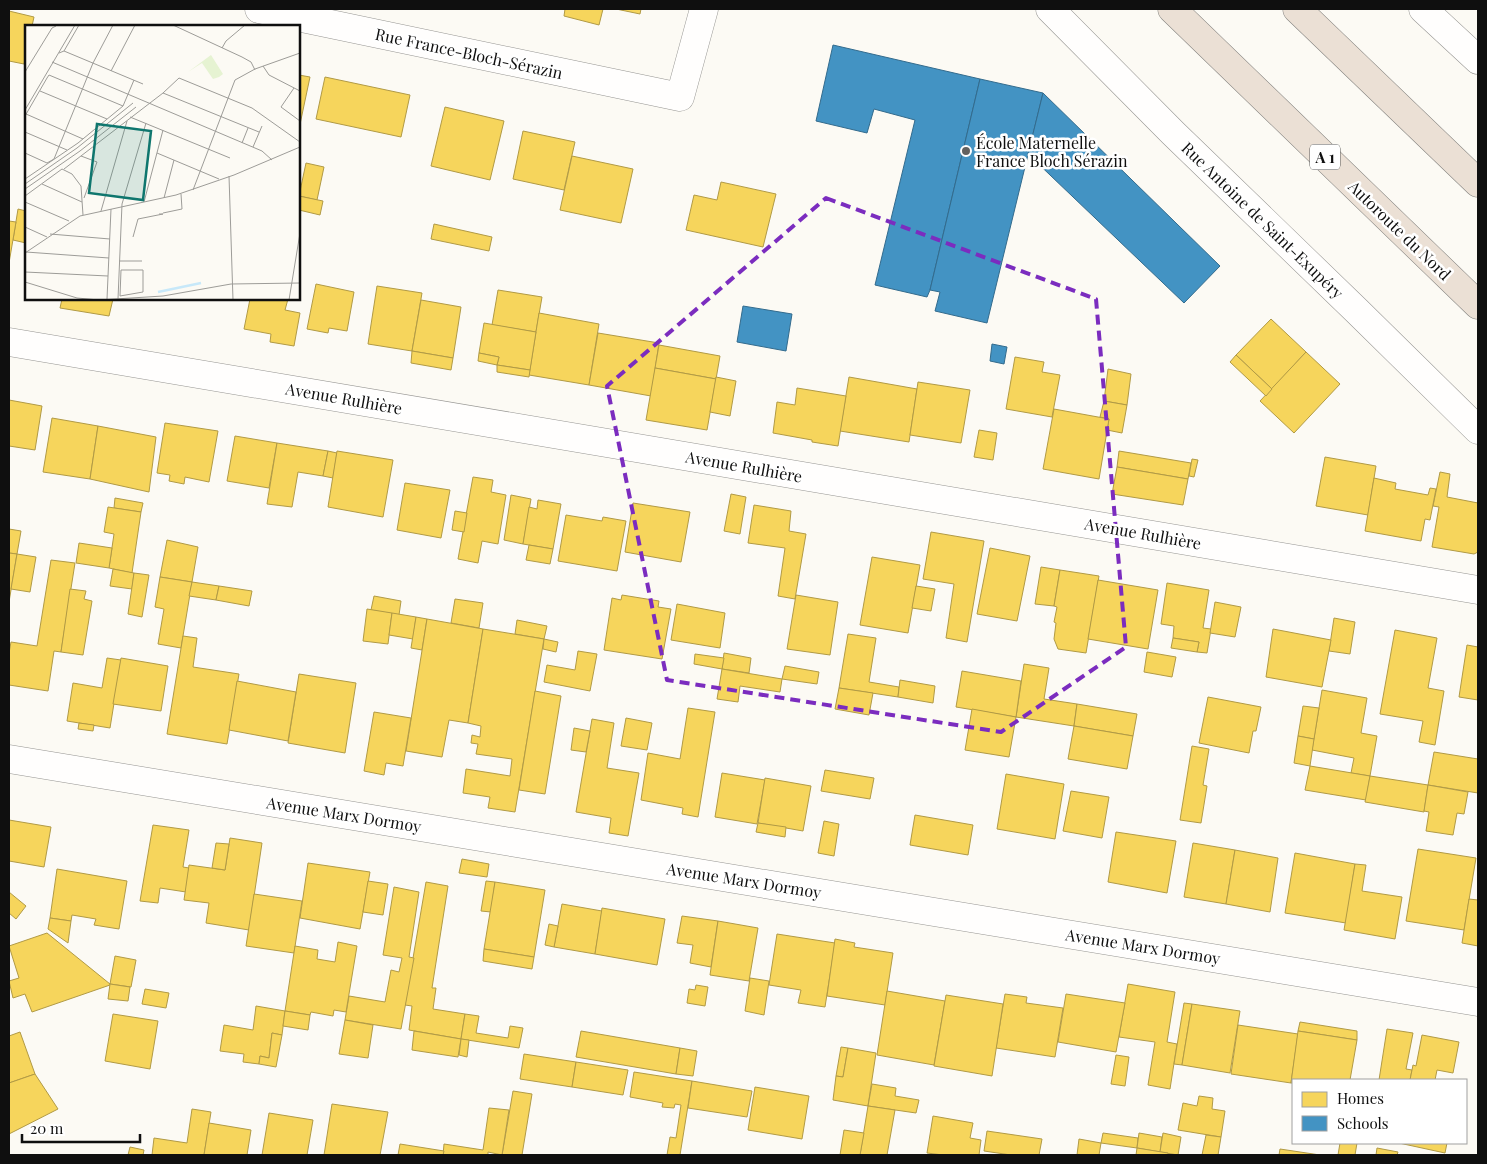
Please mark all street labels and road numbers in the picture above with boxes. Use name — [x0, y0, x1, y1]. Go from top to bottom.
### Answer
street label: Rue France-Bloch-Sérazin — [373, 23, 565, 83]
street label: Rue Antoine de Saint-Exupéry — [1178, 137, 1348, 303]
road number: A 1 — [1310, 144, 1340, 170]
street label: Autoroute du Nord — [1344, 175, 1456, 284]
street label: Avenue Rulhière — [283, 377, 404, 419]
street label: Avenue Rulhière — [683, 445, 804, 487]
street label: Avenue Rulhière — [1082, 512, 1203, 554]
street label: Avenue Marx Dormoy — [264, 791, 423, 837]
street label: Avenue Marx Dormoy — [664, 857, 823, 903]
street label: Avenue Marx Dormoy — [1063, 923, 1222, 969]

